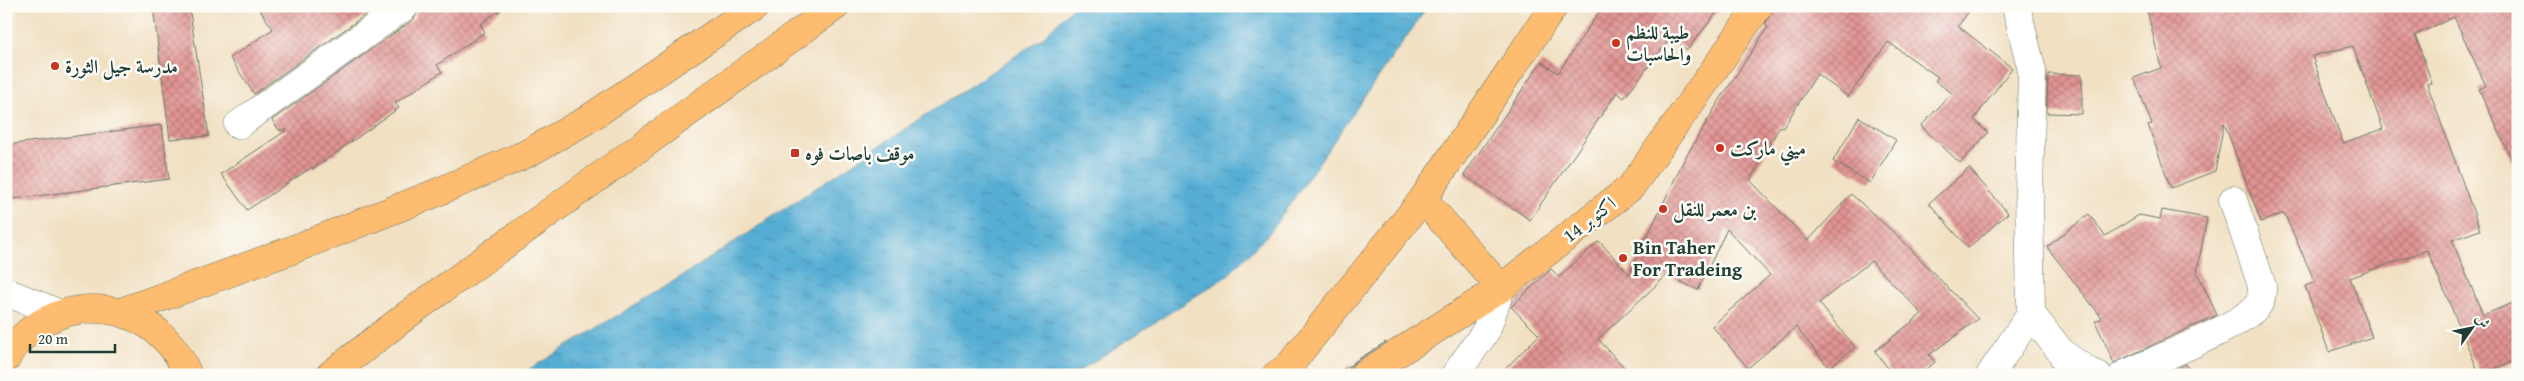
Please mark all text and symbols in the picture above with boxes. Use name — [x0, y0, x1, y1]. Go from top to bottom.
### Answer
place label: طيبة للنظم والحاسبات — [1626, 18, 1691, 68]
marker: طيبة للنظم والحاسبات — [1610, 37, 1622, 49]
place label: مدرسة جيل الثورة — [65, 52, 178, 80]
marker: مدرسة جيل الثورة — [49, 60, 61, 72]
place label: ميني ماركت — [1730, 134, 1806, 166]
place label: موقف باصات فوه — [805, 139, 914, 167]
marker: ميني ماركت — [1714, 142, 1726, 154]
marker: موقف باصات فوه — [789, 147, 801, 159]
street label: 14 اكتوبر — [1556, 189, 1622, 249]
place label: بن معمر للنقل — [1673, 195, 1757, 223]
marker: بن معمر للنقل — [1657, 203, 1669, 215]
place label: Bin Taher For Tradeing — [1633, 233, 1743, 283]
marker: Bin Taher For Tradeing — [1617, 252, 1629, 264]
north arrow — [2446, 304, 2496, 354]
text: ش — [2471, 310, 2495, 332]
scale bar — [30, 321, 115, 353]
text: 20 m — [38, 328, 69, 349]

